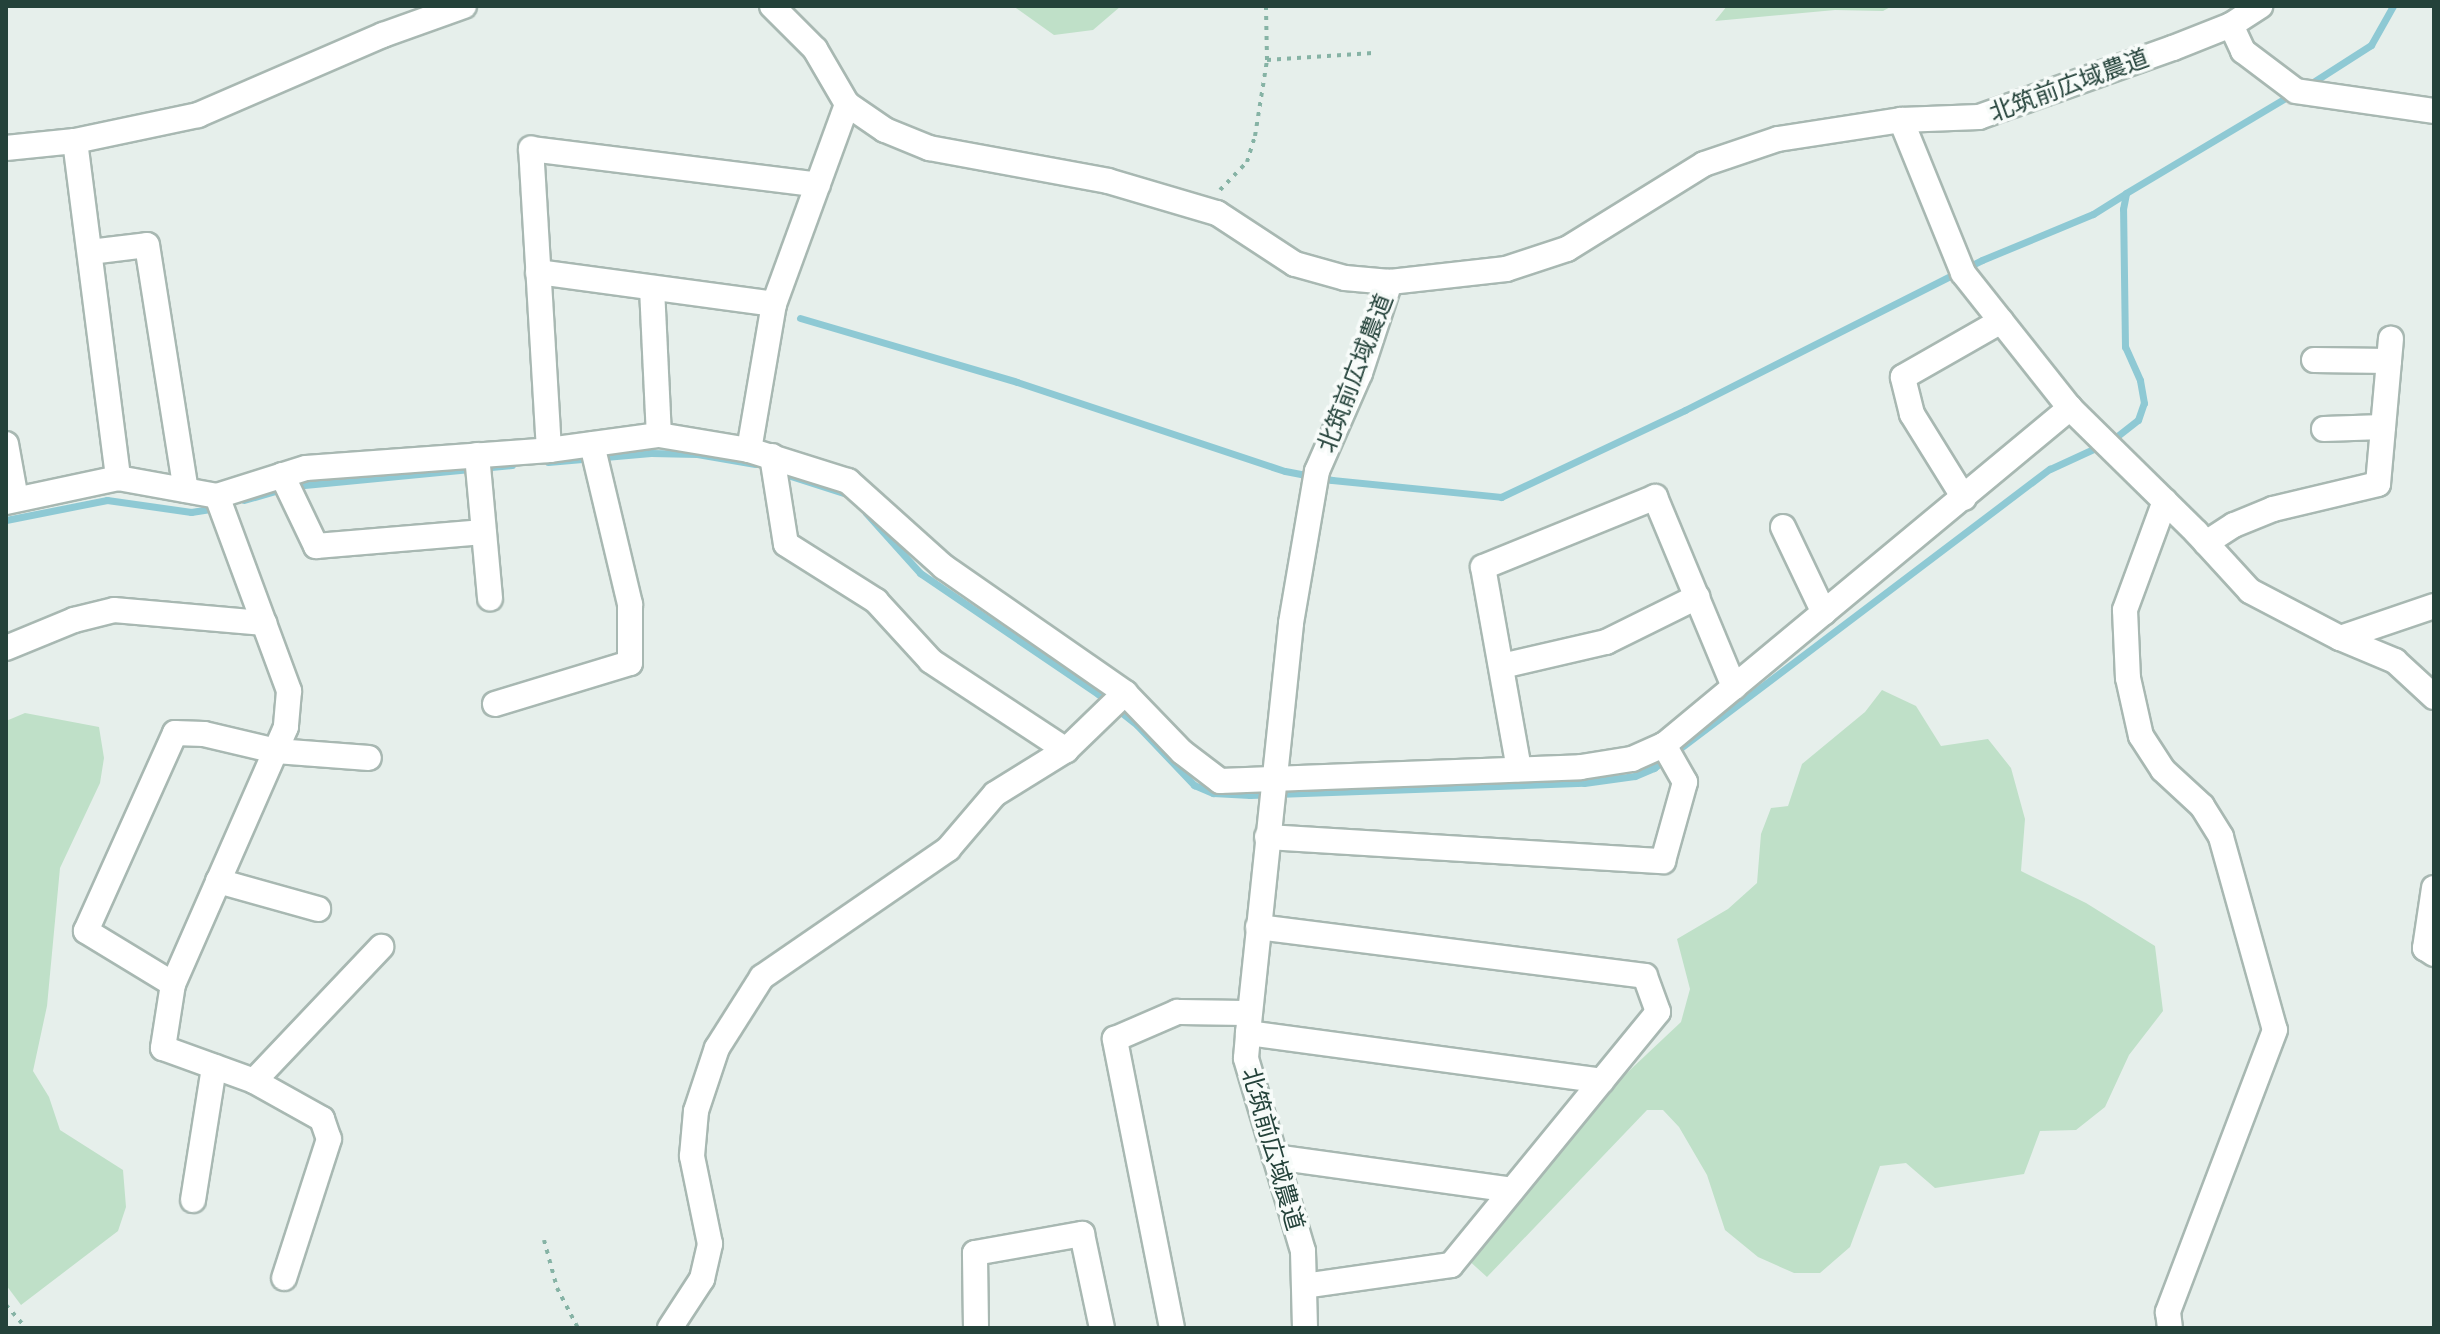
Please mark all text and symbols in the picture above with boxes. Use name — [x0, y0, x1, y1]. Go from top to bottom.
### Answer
street label: 北筑前広域農道 — [1985, 43, 2153, 127]
street label: 北筑前広域農道 — [1311, 289, 1399, 457]
street label: 北筑前広域農道 — [1236, 1064, 1310, 1234]

